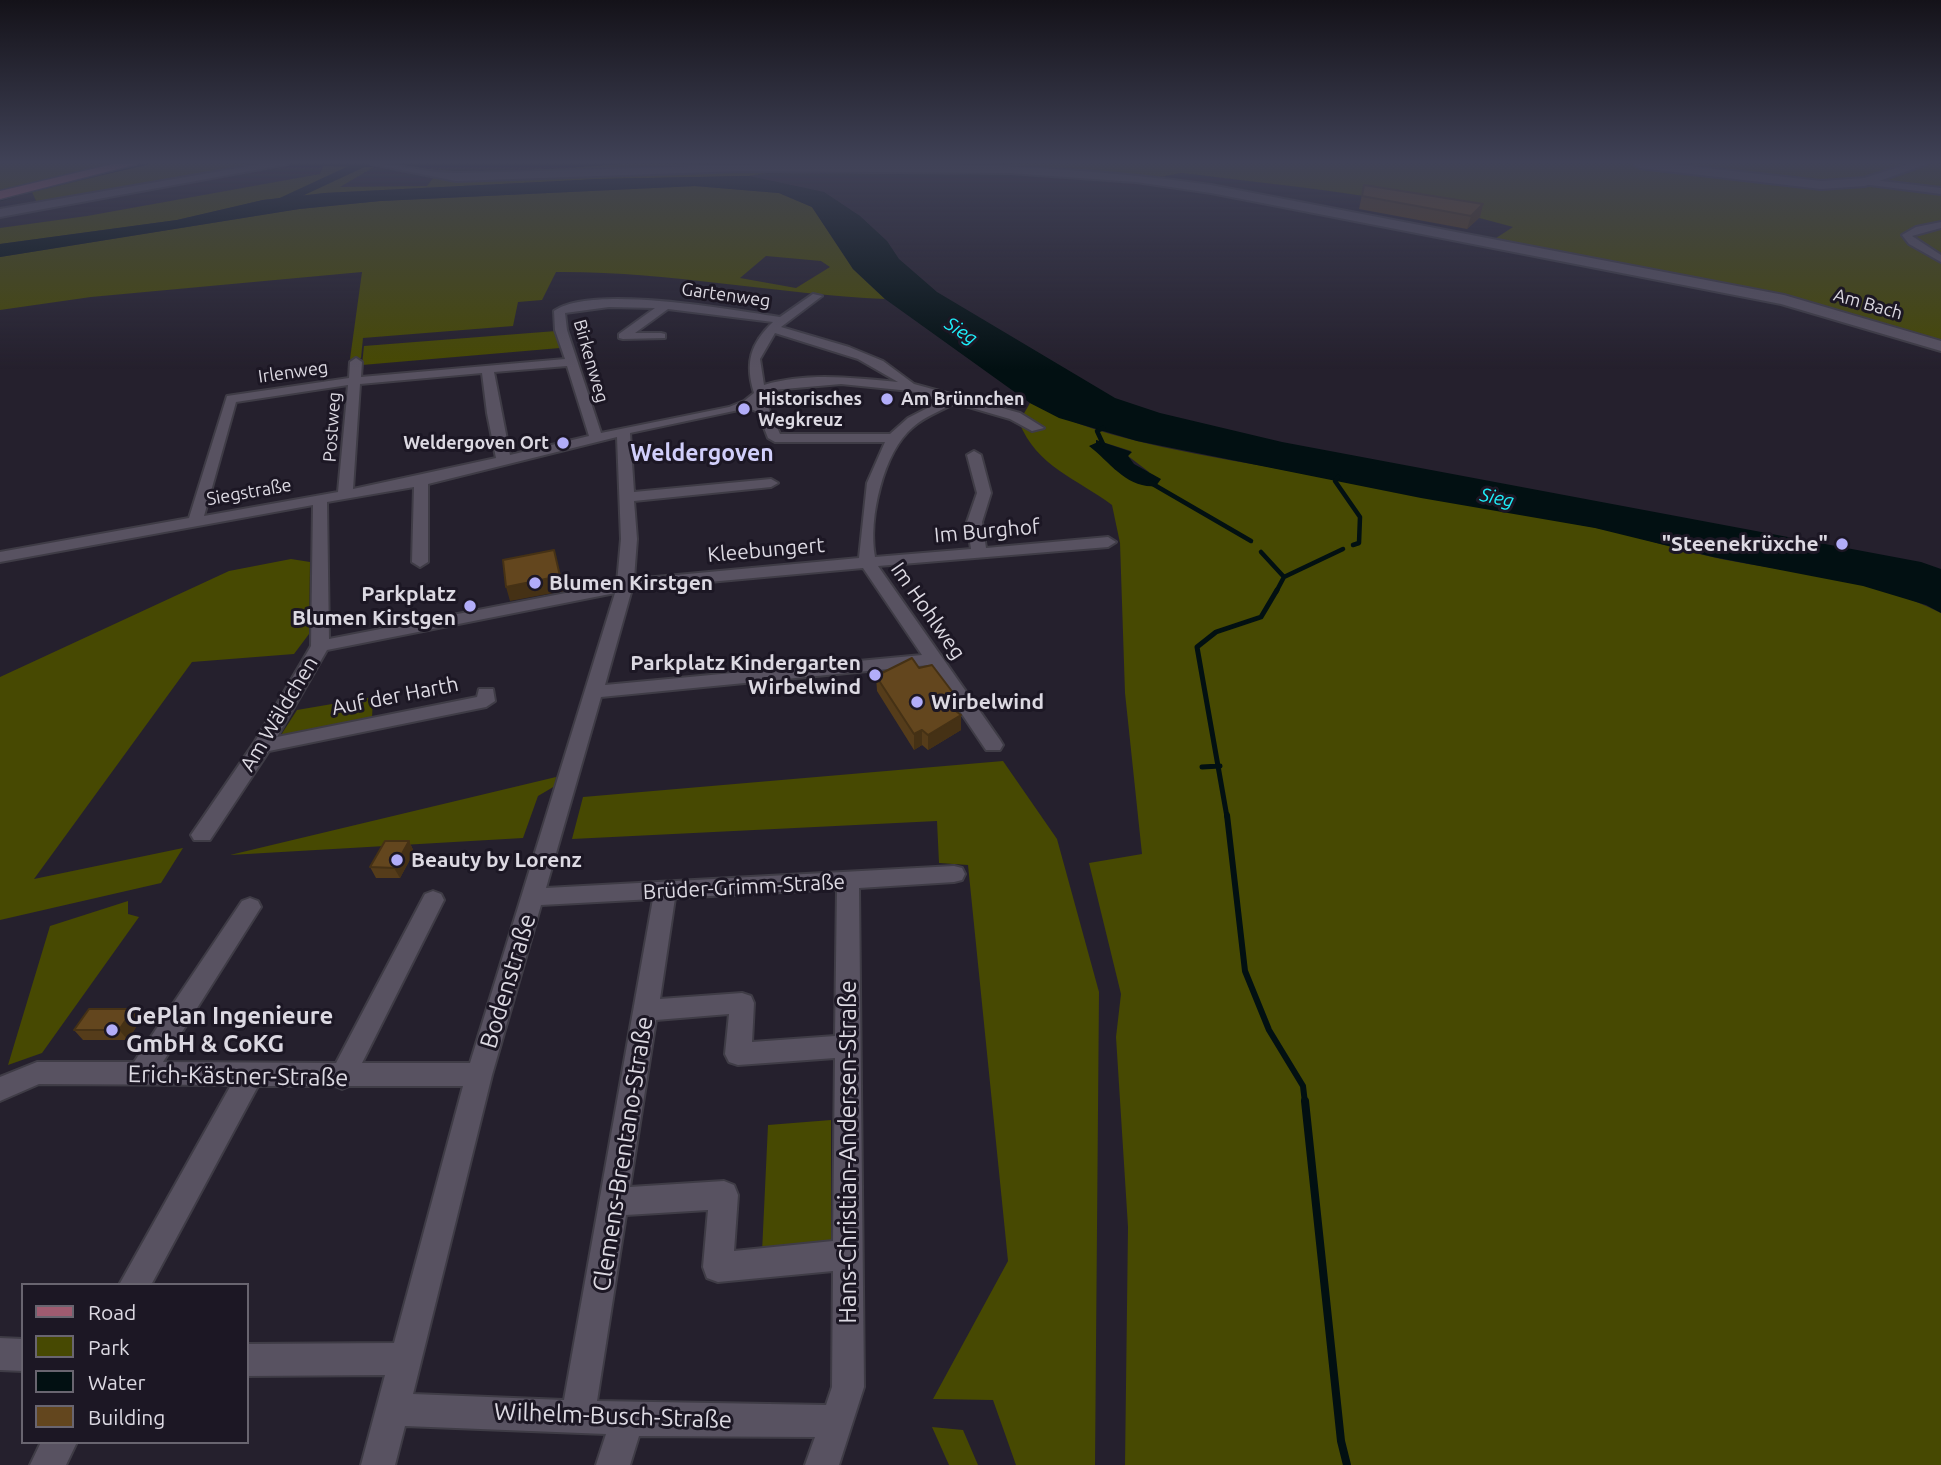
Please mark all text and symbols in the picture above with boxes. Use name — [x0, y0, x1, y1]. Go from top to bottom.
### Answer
street label: Gartenweg — [680, 278, 772, 312]
street label: Am Bach — [1831, 284, 1905, 324]
water label: Sieg — [940, 312, 982, 350]
street label: Birkenweg — [569, 317, 613, 405]
street label: Irlenweg — [257, 356, 329, 388]
place label: Historisches Wegkreuz — [758, 388, 862, 430]
place label: Am Brünnchen — [901, 388, 1025, 410]
street label: Postweg — [319, 391, 345, 463]
marker: Am Brünnchen — [879, 391, 895, 407]
marker: Historisches Wegkreuz — [736, 401, 752, 417]
place label: Weldergoven Ort — [403, 432, 549, 454]
marker: Weldergoven Ort — [555, 435, 571, 451]
district label: Weldergoven — [630, 439, 774, 467]
street label: Siegstraße — [205, 474, 293, 510]
water label: Sieg — [1478, 483, 1516, 513]
street label: Im Burghof — [933, 514, 1041, 548]
place label: "Steenekrüxche" — [1662, 531, 1828, 557]
street label: Kleebungert — [706, 532, 826, 568]
marker: "Steenekrüxche" — [1834, 536, 1850, 552]
street label: Im Hohlweg — [885, 558, 971, 664]
place label: Blumen Kirstgen — [549, 570, 713, 596]
marker: Blumen Kirstgen — [527, 575, 543, 591]
place label: Parkplatz Blumen Kirstgen — [292, 581, 456, 631]
marker: Parkplatz Blumen Kirstgen — [462, 598, 478, 614]
place label: Parkplatz Kindergarten Wirbelwind — [630, 650, 861, 700]
street label: Am Wäldchen — [235, 652, 323, 776]
marker: Parkplatz Kindergarten Wirbelwind — [867, 667, 883, 683]
street label: Auf der Harth — [329, 671, 461, 721]
place label: Wirbelwind — [931, 689, 1044, 715]
marker: Wirbelwind — [909, 694, 925, 710]
place label: Beauty by Lorenz — [411, 847, 582, 873]
marker: Beauty by Lorenz — [389, 852, 405, 868]
street label: Brüder-Grimm-Straße — [642, 869, 846, 905]
street label: Bodenstraße — [474, 910, 542, 1052]
street label: Hans-Christian-Andersen-Straße — [834, 980, 862, 1324]
place label: GePlan Ingenieure GmbH & CoKG — [126, 1002, 333, 1058]
street label: Clemens-Brentano-Straße — [587, 1014, 659, 1294]
marker: GePlan Ingenieure GmbH & CoKG — [104, 1022, 120, 1038]
street label: Erich-Kästner-Straße — [127, 1060, 349, 1092]
legend — [21, 1283, 248, 1444]
text: Road — [88, 1300, 136, 1324]
text: Park — [88, 1335, 130, 1359]
text: Water — [88, 1370, 146, 1394]
street label: Wilhelm-Busch-Straße — [494, 1397, 732, 1435]
text: Building — [88, 1405, 165, 1429]

